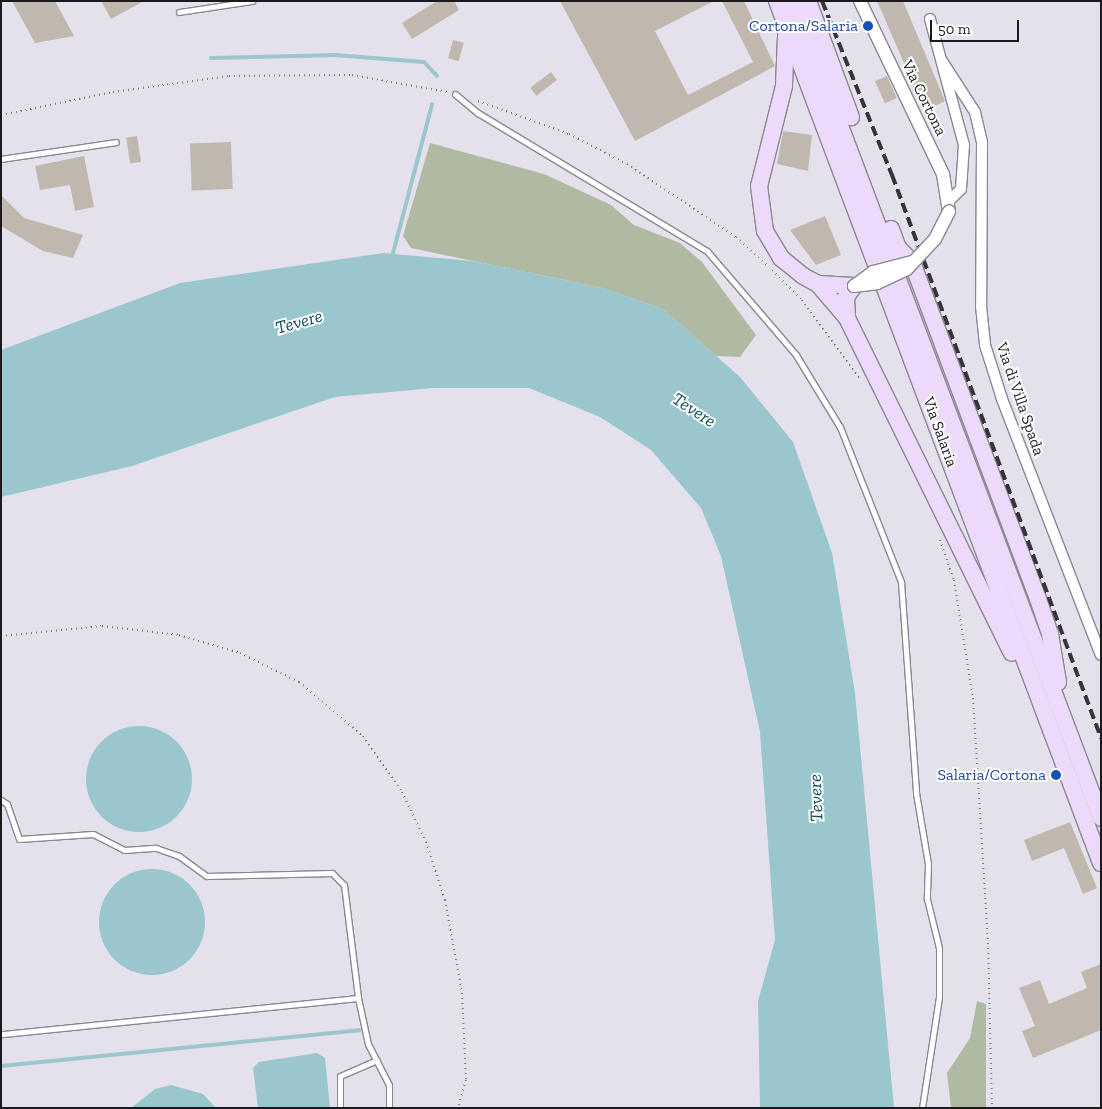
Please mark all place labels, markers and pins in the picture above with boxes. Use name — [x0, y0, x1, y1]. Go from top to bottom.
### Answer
place label: Cortona/Salaria — [749, 16, 858, 36]
marker: Cortona/Salaria — [862, 20, 874, 32]
place label: Salaria/Cortona — [937, 765, 1046, 785]
marker: Salaria/Cortona — [1050, 769, 1062, 781]

